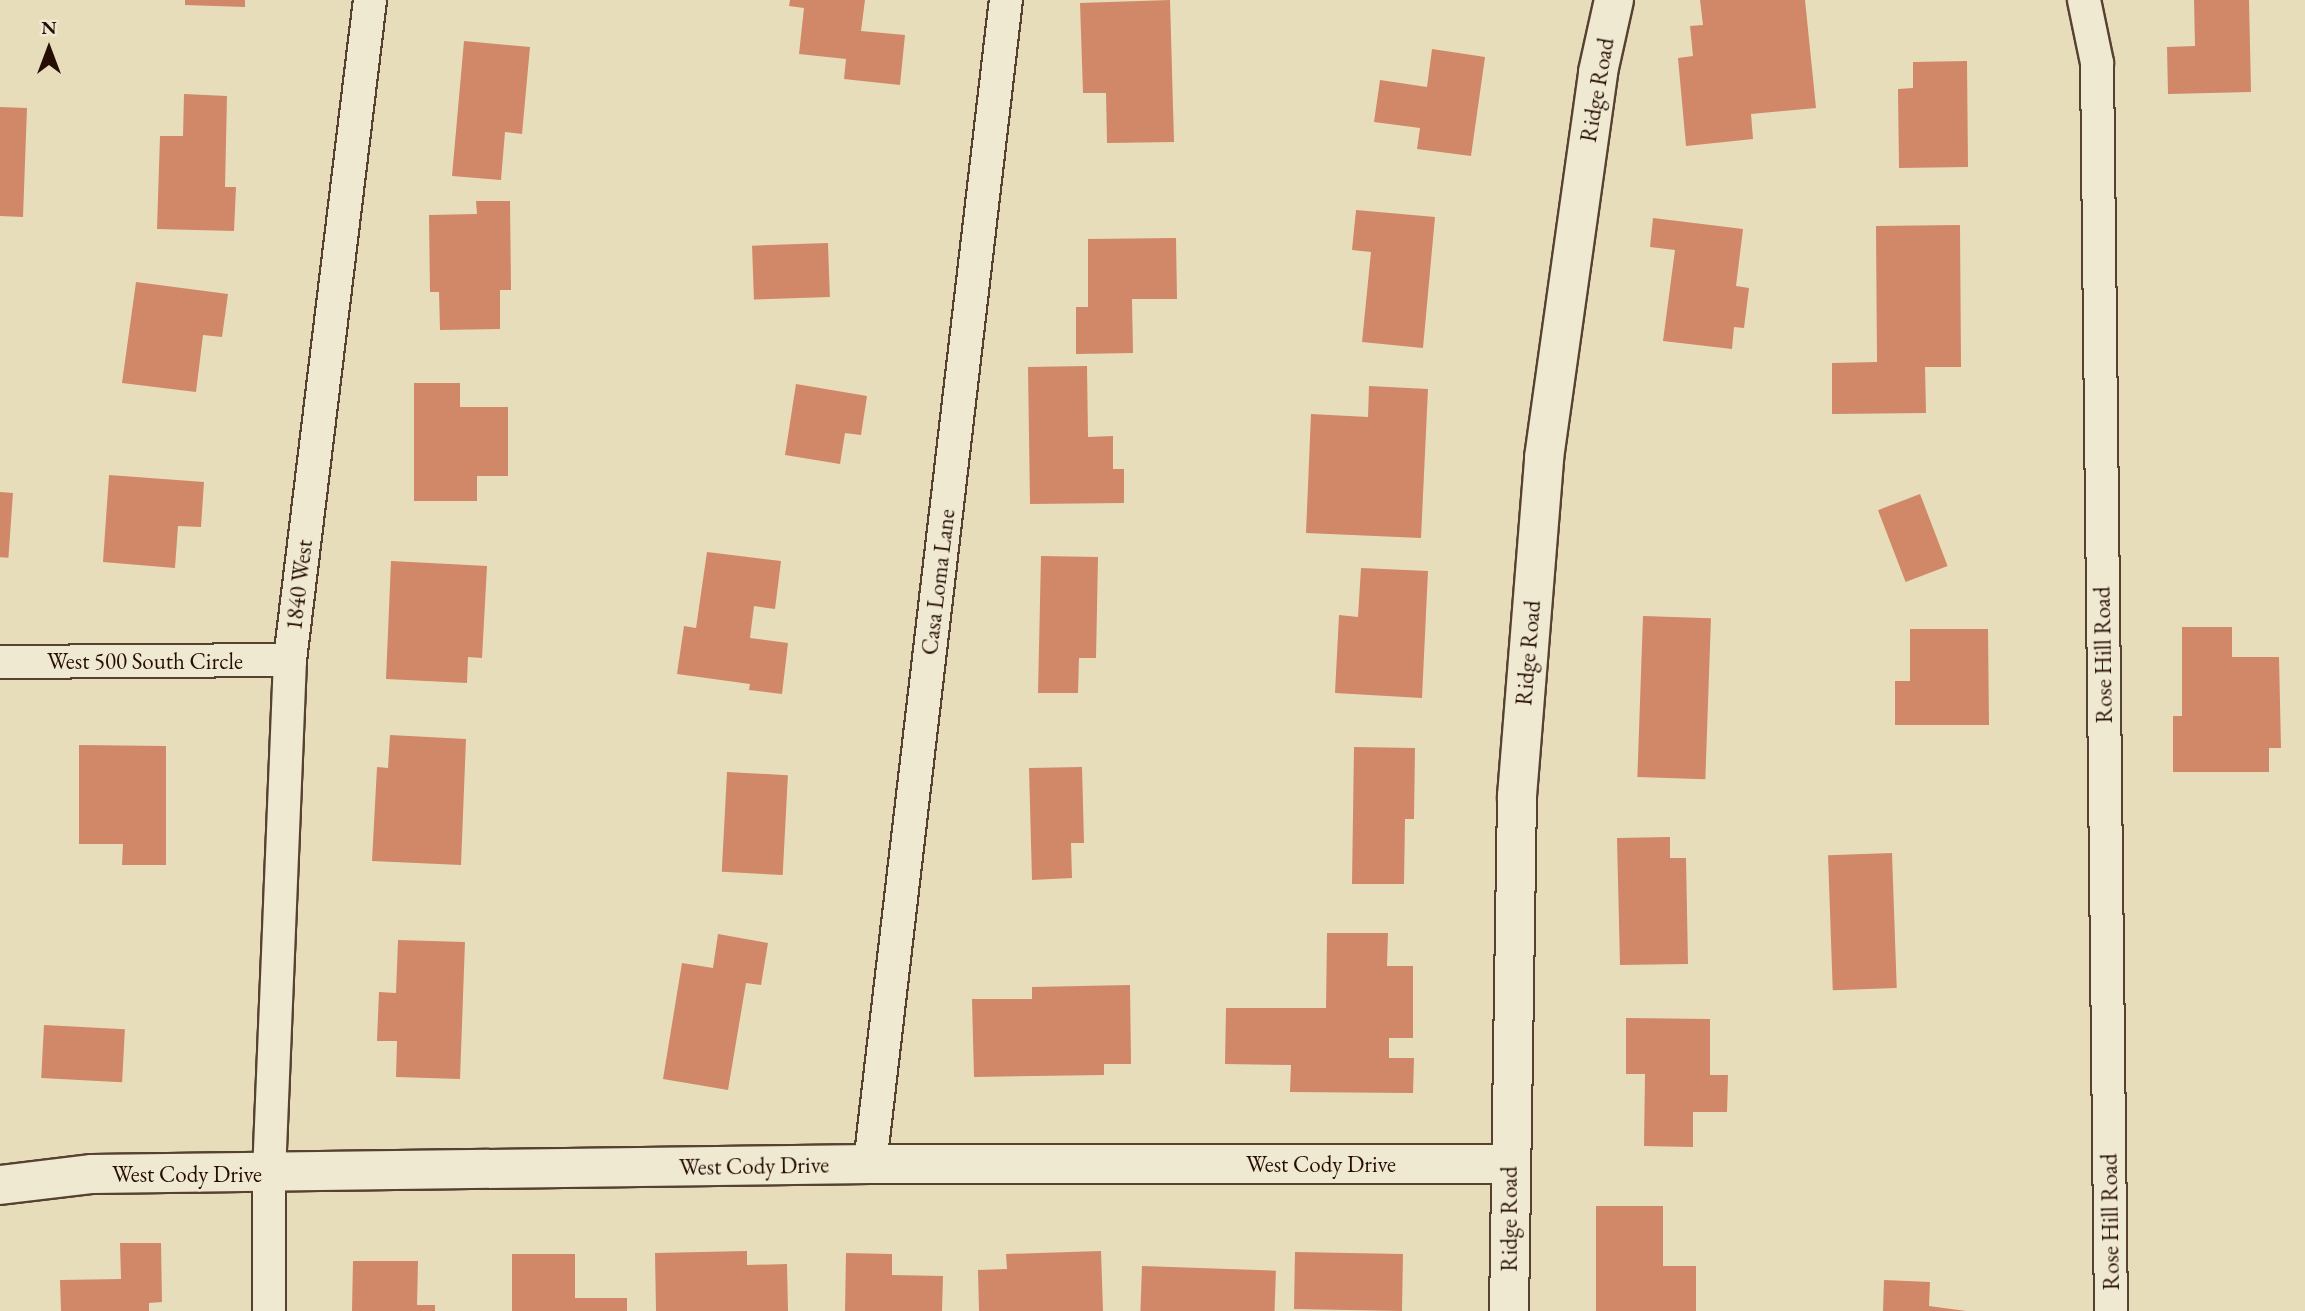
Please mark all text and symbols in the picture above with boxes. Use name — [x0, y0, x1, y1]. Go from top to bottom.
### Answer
north arrow — [14, 14, 84, 84]
text: N — [41, 15, 57, 40]
street label: Ridge Road — [1574, 36, 1620, 144]
street label: Casa Loma Lane — [915, 507, 961, 657]
street label: 1840 West — [280, 538, 318, 632]
street label: Rose Hill Road — [2088, 586, 2118, 724]
street label: Ridge Road — [1510, 599, 1546, 707]
street label: West 500 South Circle — [47, 647, 243, 675]
street label: West Cody Drive — [1246, 1150, 1396, 1178]
street label: West Cody Drive — [679, 1151, 829, 1181]
street label: Rose Hill Road — [2095, 1153, 2125, 1291]
street label: West Cody Drive — [112, 1160, 262, 1188]
street label: Ridge Road — [1495, 1166, 1523, 1272]

